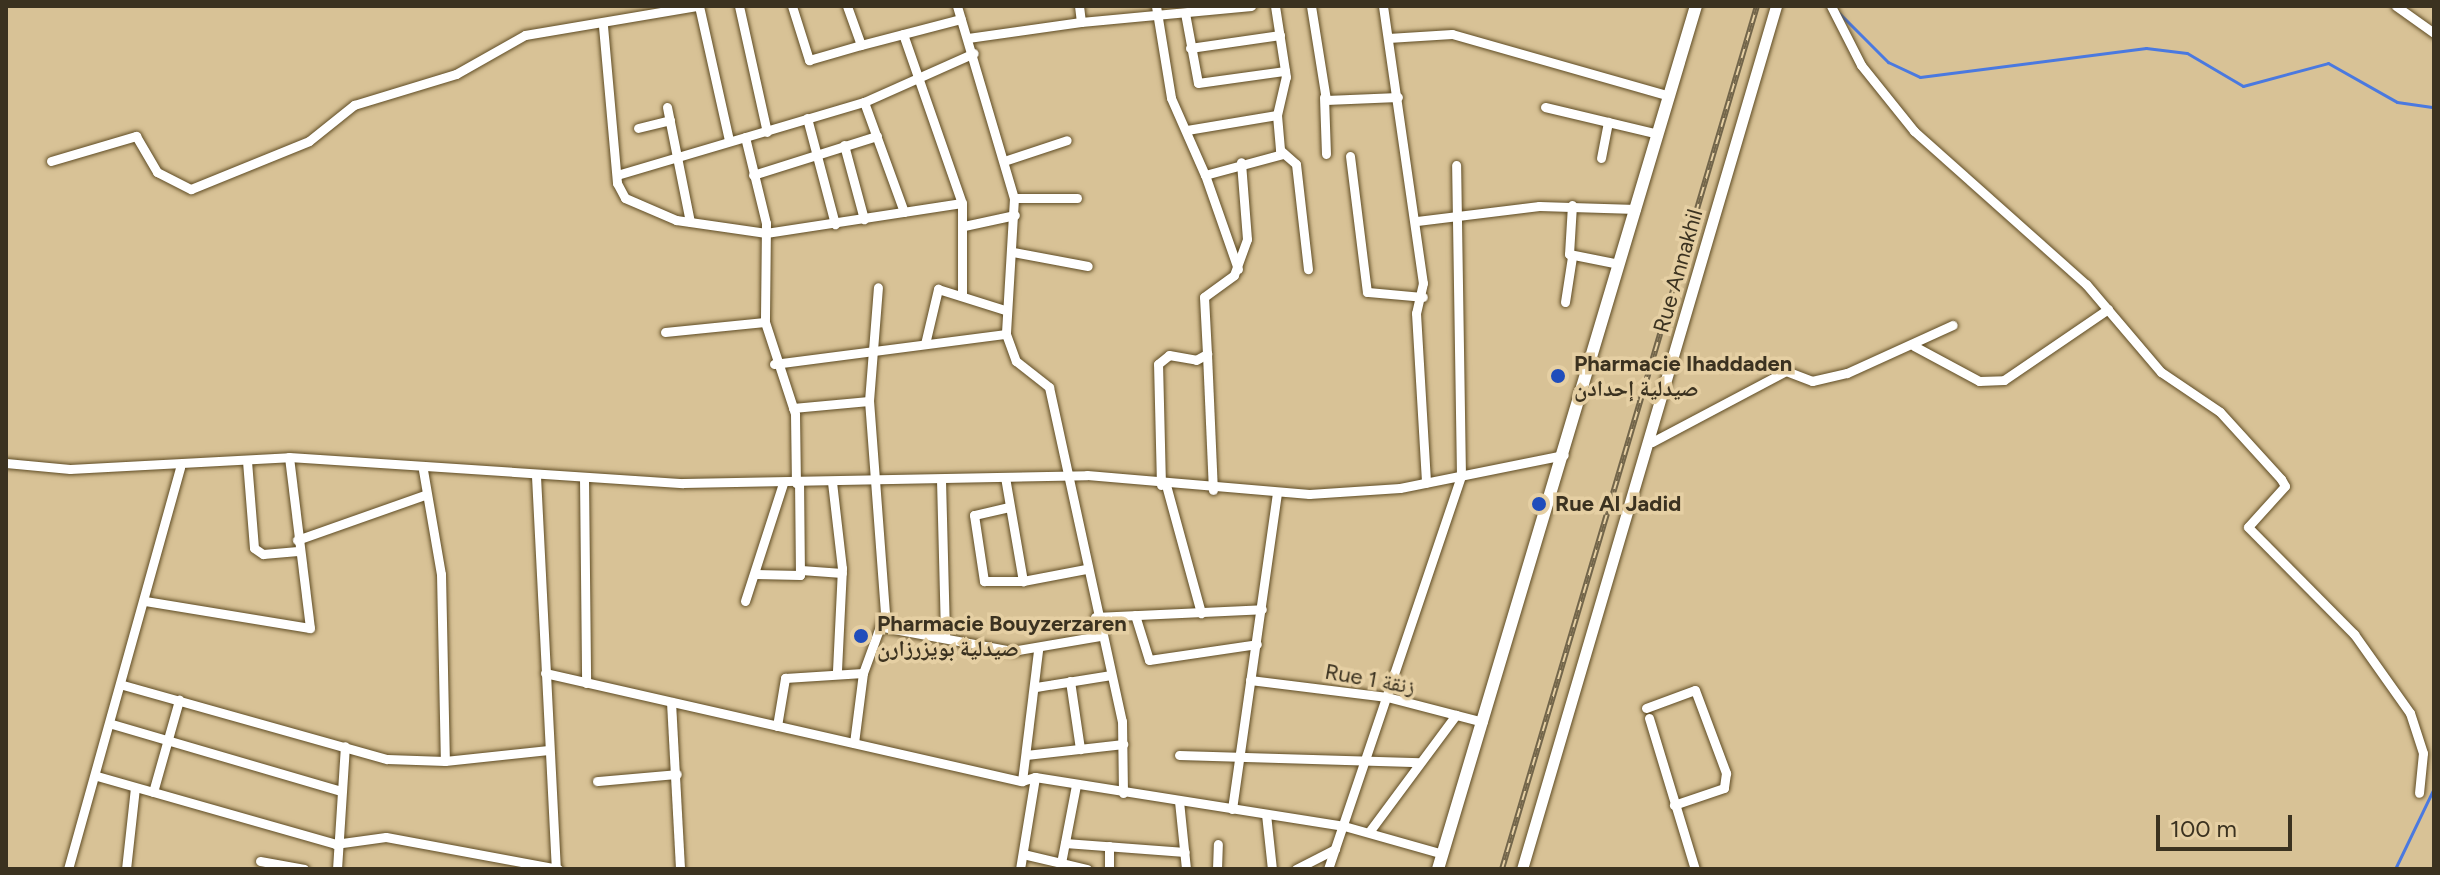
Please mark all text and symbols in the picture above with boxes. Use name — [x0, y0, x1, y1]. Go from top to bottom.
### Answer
street label: Rue Annakhil — [1648, 206, 1708, 336]
place label: Pharmacie Ihaddaden صيدلية إحدادن — [1574, 350, 1792, 402]
marker: Pharmacie Ihaddaden صيدلية إحدادن — [1549, 367, 1567, 385]
place label: Rue Al Jadid — [1555, 491, 1681, 517]
marker: Rue Al Jadid — [1530, 495, 1548, 513]
place label: Pharmacie Bouyzerzaren صيدلية بويزرزارن — [877, 610, 1127, 662]
marker: Pharmacie Bouyzerzaren صيدلية بويزرزارن — [852, 627, 870, 645]
street label: Rue 1 زنقة — [1323, 658, 1417, 700]
scale bar — [2160, 799, 2296, 849]
text: 100 m — [2170, 814, 2237, 843]

